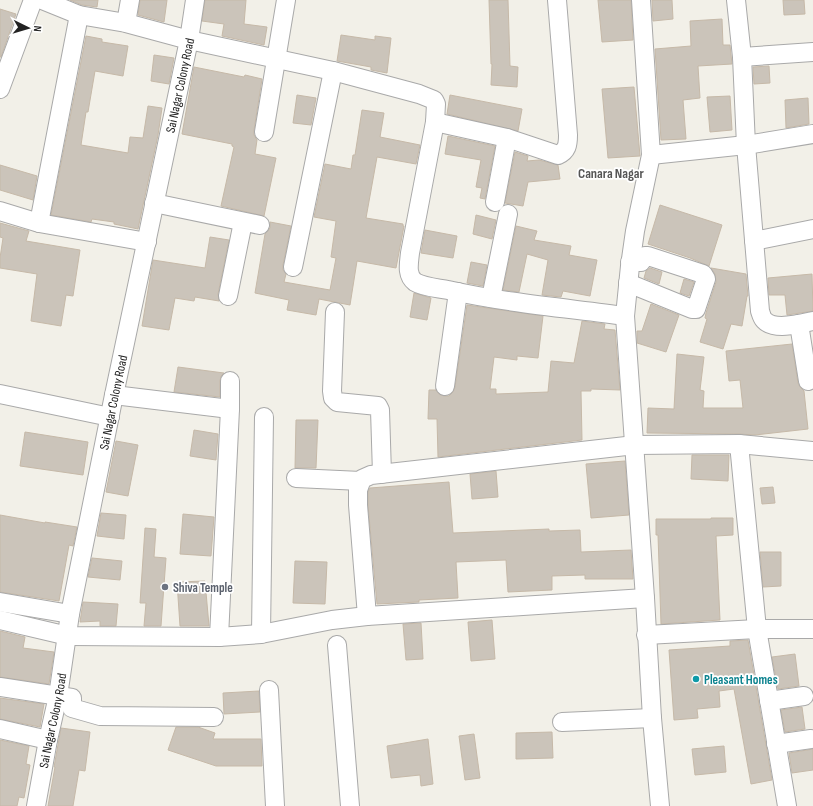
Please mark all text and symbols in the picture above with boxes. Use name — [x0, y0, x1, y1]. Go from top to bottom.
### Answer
north arrow — [8, 8, 48, 48]
text: N — [31, 25, 44, 32]
street label: Sai Nagar Colony Road — [163, 37, 198, 134]
district label: Canara Nagar — [578, 165, 645, 182]
street label: Sai Nagar Colony Road — [96, 354, 131, 451]
place label: Shiva Temple — [173, 580, 233, 596]
marker: Shiva Temple — [160, 582, 170, 592]
street label: Sai Nagar Colony Road — [36, 672, 70, 769]
place label: Pleasant Homes — [704, 672, 778, 688]
marker: Pleasant Homes — [691, 674, 701, 684]

